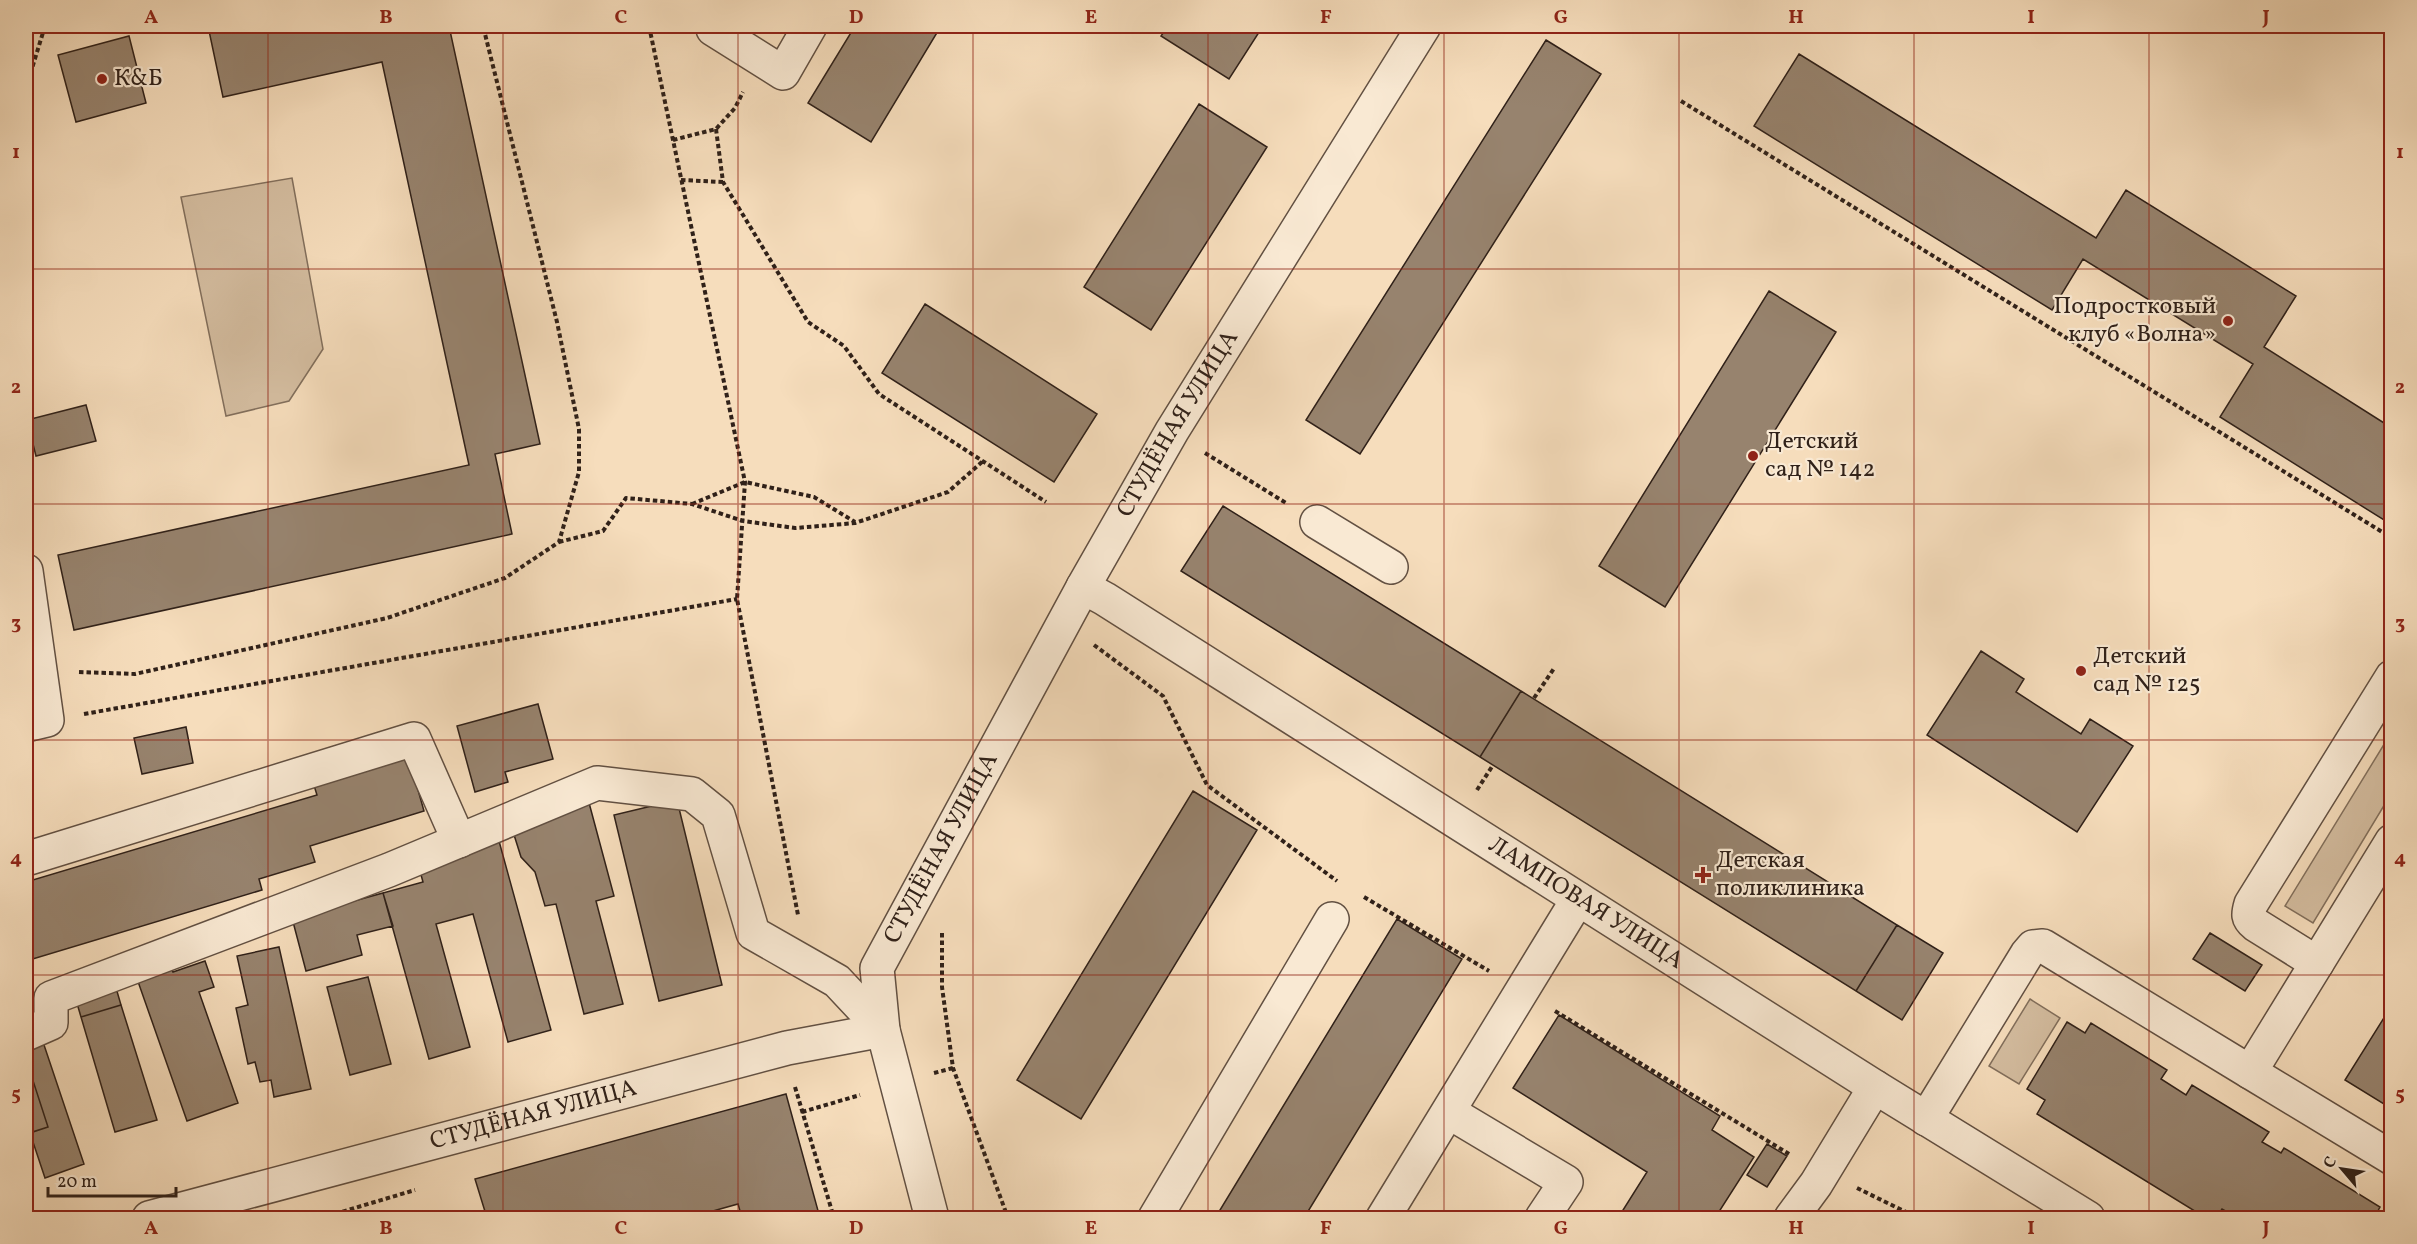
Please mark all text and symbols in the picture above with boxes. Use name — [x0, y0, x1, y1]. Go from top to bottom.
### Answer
text: A — [144, 4, 158, 32]
text: B — [379, 4, 393, 32]
text: C — [615, 4, 628, 32]
text: D — [849, 4, 863, 32]
text: E — [1085, 4, 1097, 32]
text: F — [1320, 4, 1332, 32]
text: G — [1554, 4, 1568, 32]
text: H — [1788, 4, 1804, 32]
text: I — [2027, 4, 2035, 32]
text: J — [2261, 4, 2270, 32]
place label: К&Б — [114, 62, 163, 96]
marker: К&Б — [95, 72, 109, 86]
text: 1 — [12, 139, 20, 167]
text: 1 — [2396, 139, 2404, 167]
place label: Подростковый клуб «Волна» — [2054, 290, 2216, 352]
marker: Подростковый клуб «Волна» — [2221, 314, 2235, 328]
street label: СТУДЁНАЯ УЛИЦА — [1109, 324, 1247, 524]
text: 2 — [11, 374, 21, 402]
text: 2 — [2395, 374, 2405, 402]
place label: Детский сад № 142 — [1765, 425, 1875, 487]
marker: Детский сад № 142 — [1746, 449, 1760, 463]
text: 3 — [11, 610, 21, 638]
text: 3 — [2395, 610, 2405, 638]
place label: Детский сад № 125 — [2093, 640, 2201, 702]
marker: Детский сад № 125 — [2074, 664, 2088, 678]
street label: СТУДЁНАЯ УЛИЦА — [876, 747, 1007, 950]
street label: ЛАМПОВАЯ УЛИЦА — [1481, 829, 1690, 978]
place label: Детская поликлиника — [1716, 844, 1865, 906]
text: 4 — [10, 845, 22, 873]
text: 4 — [2394, 845, 2406, 873]
marker: Детская поликлиника — [1694, 866, 1712, 884]
street label: СТУДЁНАЯ УЛИЦА — [426, 1072, 641, 1159]
text: 5 — [11, 1081, 21, 1109]
text: 5 — [2395, 1081, 2405, 1109]
north arrow — [2312, 1139, 2372, 1199]
text: С — [2319, 1153, 2343, 1173]
scale bar — [48, 1160, 176, 1198]
text: 20 m — [57, 1170, 97, 1195]
text: A — [144, 1215, 158, 1243]
text: B — [379, 1215, 393, 1243]
text: C — [615, 1215, 628, 1243]
text: D — [849, 1215, 863, 1243]
text: E — [1085, 1215, 1097, 1243]
text: F — [1320, 1215, 1332, 1243]
text: G — [1554, 1215, 1568, 1243]
text: H — [1788, 1215, 1804, 1243]
text: I — [2027, 1215, 2035, 1243]
text: J — [2261, 1215, 2270, 1243]

